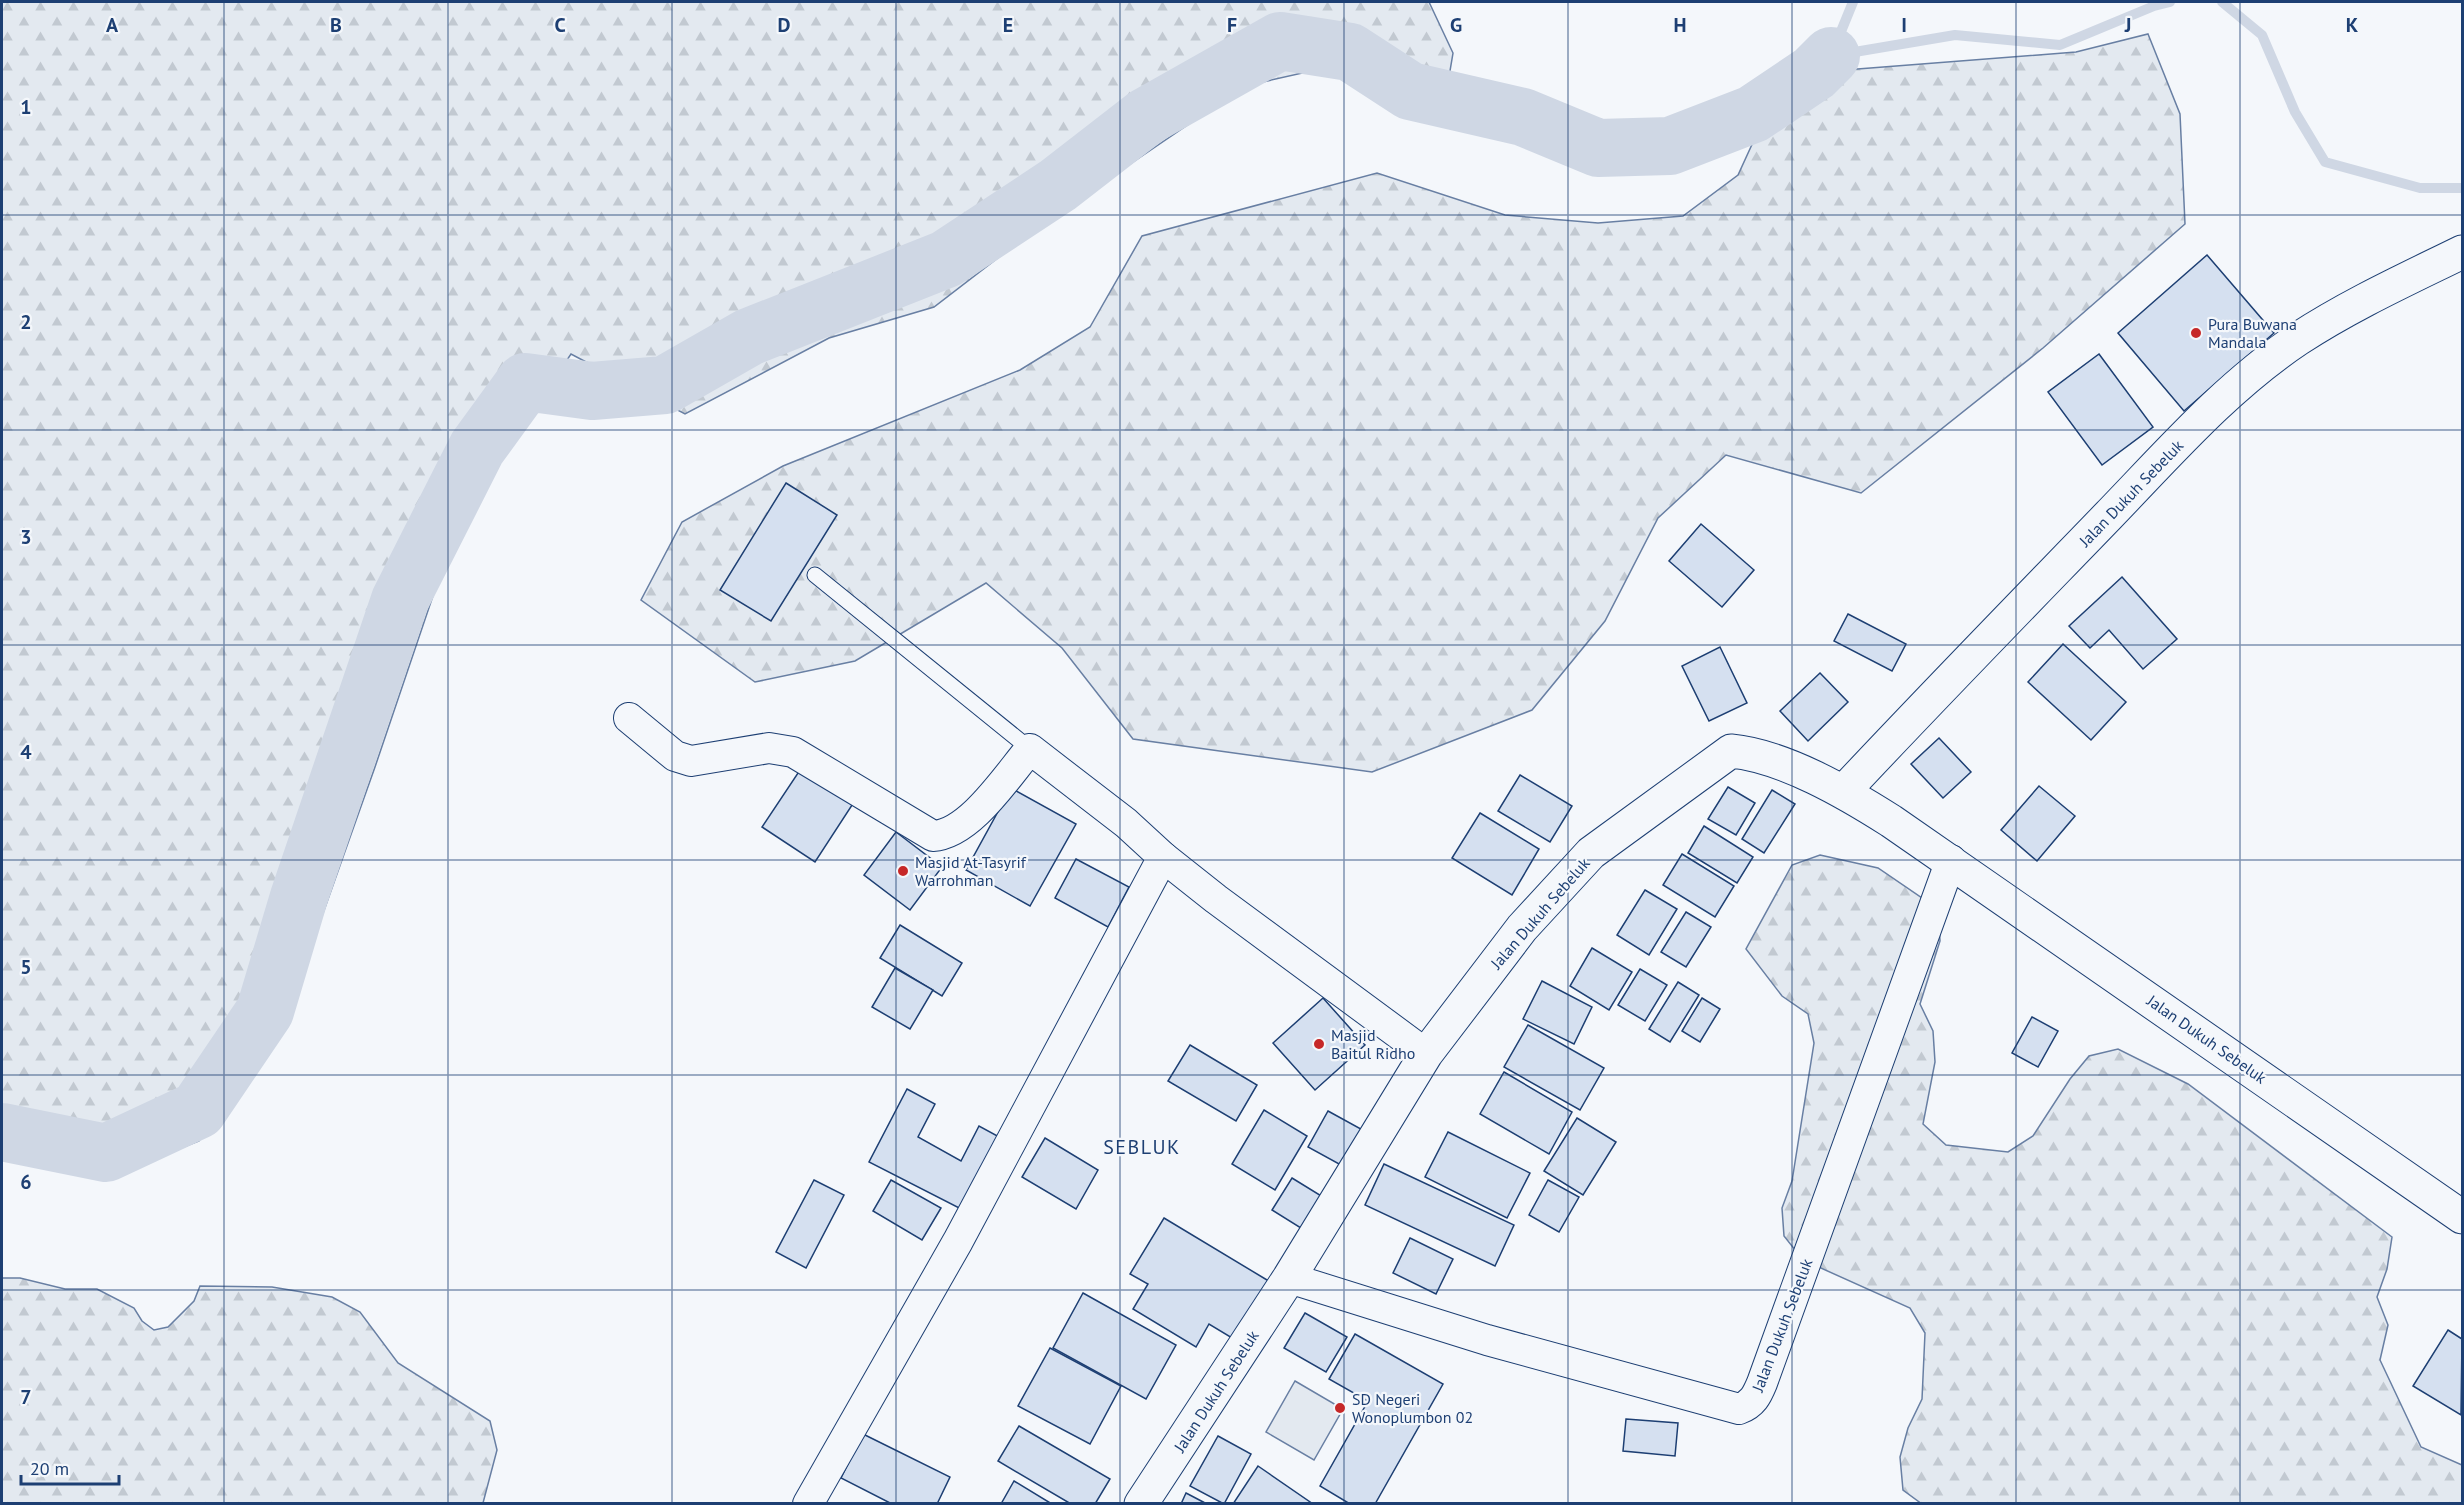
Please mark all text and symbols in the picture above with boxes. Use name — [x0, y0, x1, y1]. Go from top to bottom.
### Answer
text: A — [106, 12, 119, 38]
text: B — [330, 12, 342, 38]
text: C — [554, 12, 566, 38]
text: D — [778, 12, 791, 38]
text: E — [1003, 12, 1013, 38]
text: F — [1227, 12, 1237, 38]
text: G — [1450, 12, 1462, 38]
text: H — [1673, 12, 1687, 38]
text: I — [1901, 12, 1907, 38]
text: J — [2124, 12, 2131, 38]
text: K — [2346, 12, 2359, 38]
text: 1 — [20, 94, 32, 120]
text: 2 — [20, 309, 32, 335]
place label: Pura Buwana Mandala — [2208, 314, 2297, 352]
marker: Pura Buwana Mandala — [2189, 326, 2203, 340]
street label: Jalan Dukuh Sebeluk — [2074, 435, 2187, 551]
text: 3 — [20, 524, 32, 550]
text: 4 — [20, 739, 32, 765]
place label: Masjid At-Tasyrif Warrohman — [915, 852, 1027, 890]
street label: Jalan Dukuh Sebeluk — [1486, 853, 1594, 974]
marker: Masjid At-Tasyrif Warrohman — [896, 864, 910, 878]
text: 5 — [20, 954, 32, 980]
street label: Jalan Dukuh Sebeluk — [2143, 990, 2271, 1088]
place label: Masjid Baitul Ridho — [1331, 1025, 1415, 1063]
marker: Masjid Baitul Ridho — [1312, 1037, 1326, 1051]
district label: SEBLUK — [1103, 1134, 1181, 1160]
text: 6 — [20, 1169, 32, 1195]
street label: Jalan Dukuh Sebeluk — [1747, 1255, 1817, 1395]
street label: Jalan Dukuh Sebeluk — [1169, 1326, 1263, 1456]
text: 7 — [20, 1384, 32, 1410]
place label: SD Negeri Wonoplumbon 02 — [1352, 1389, 1473, 1427]
marker: SD Negeri Wonoplumbon 02 — [1333, 1401, 1347, 1415]
scale bar — [21, 1448, 118, 1486]
text: 20 m — [30, 1457, 69, 1480]

